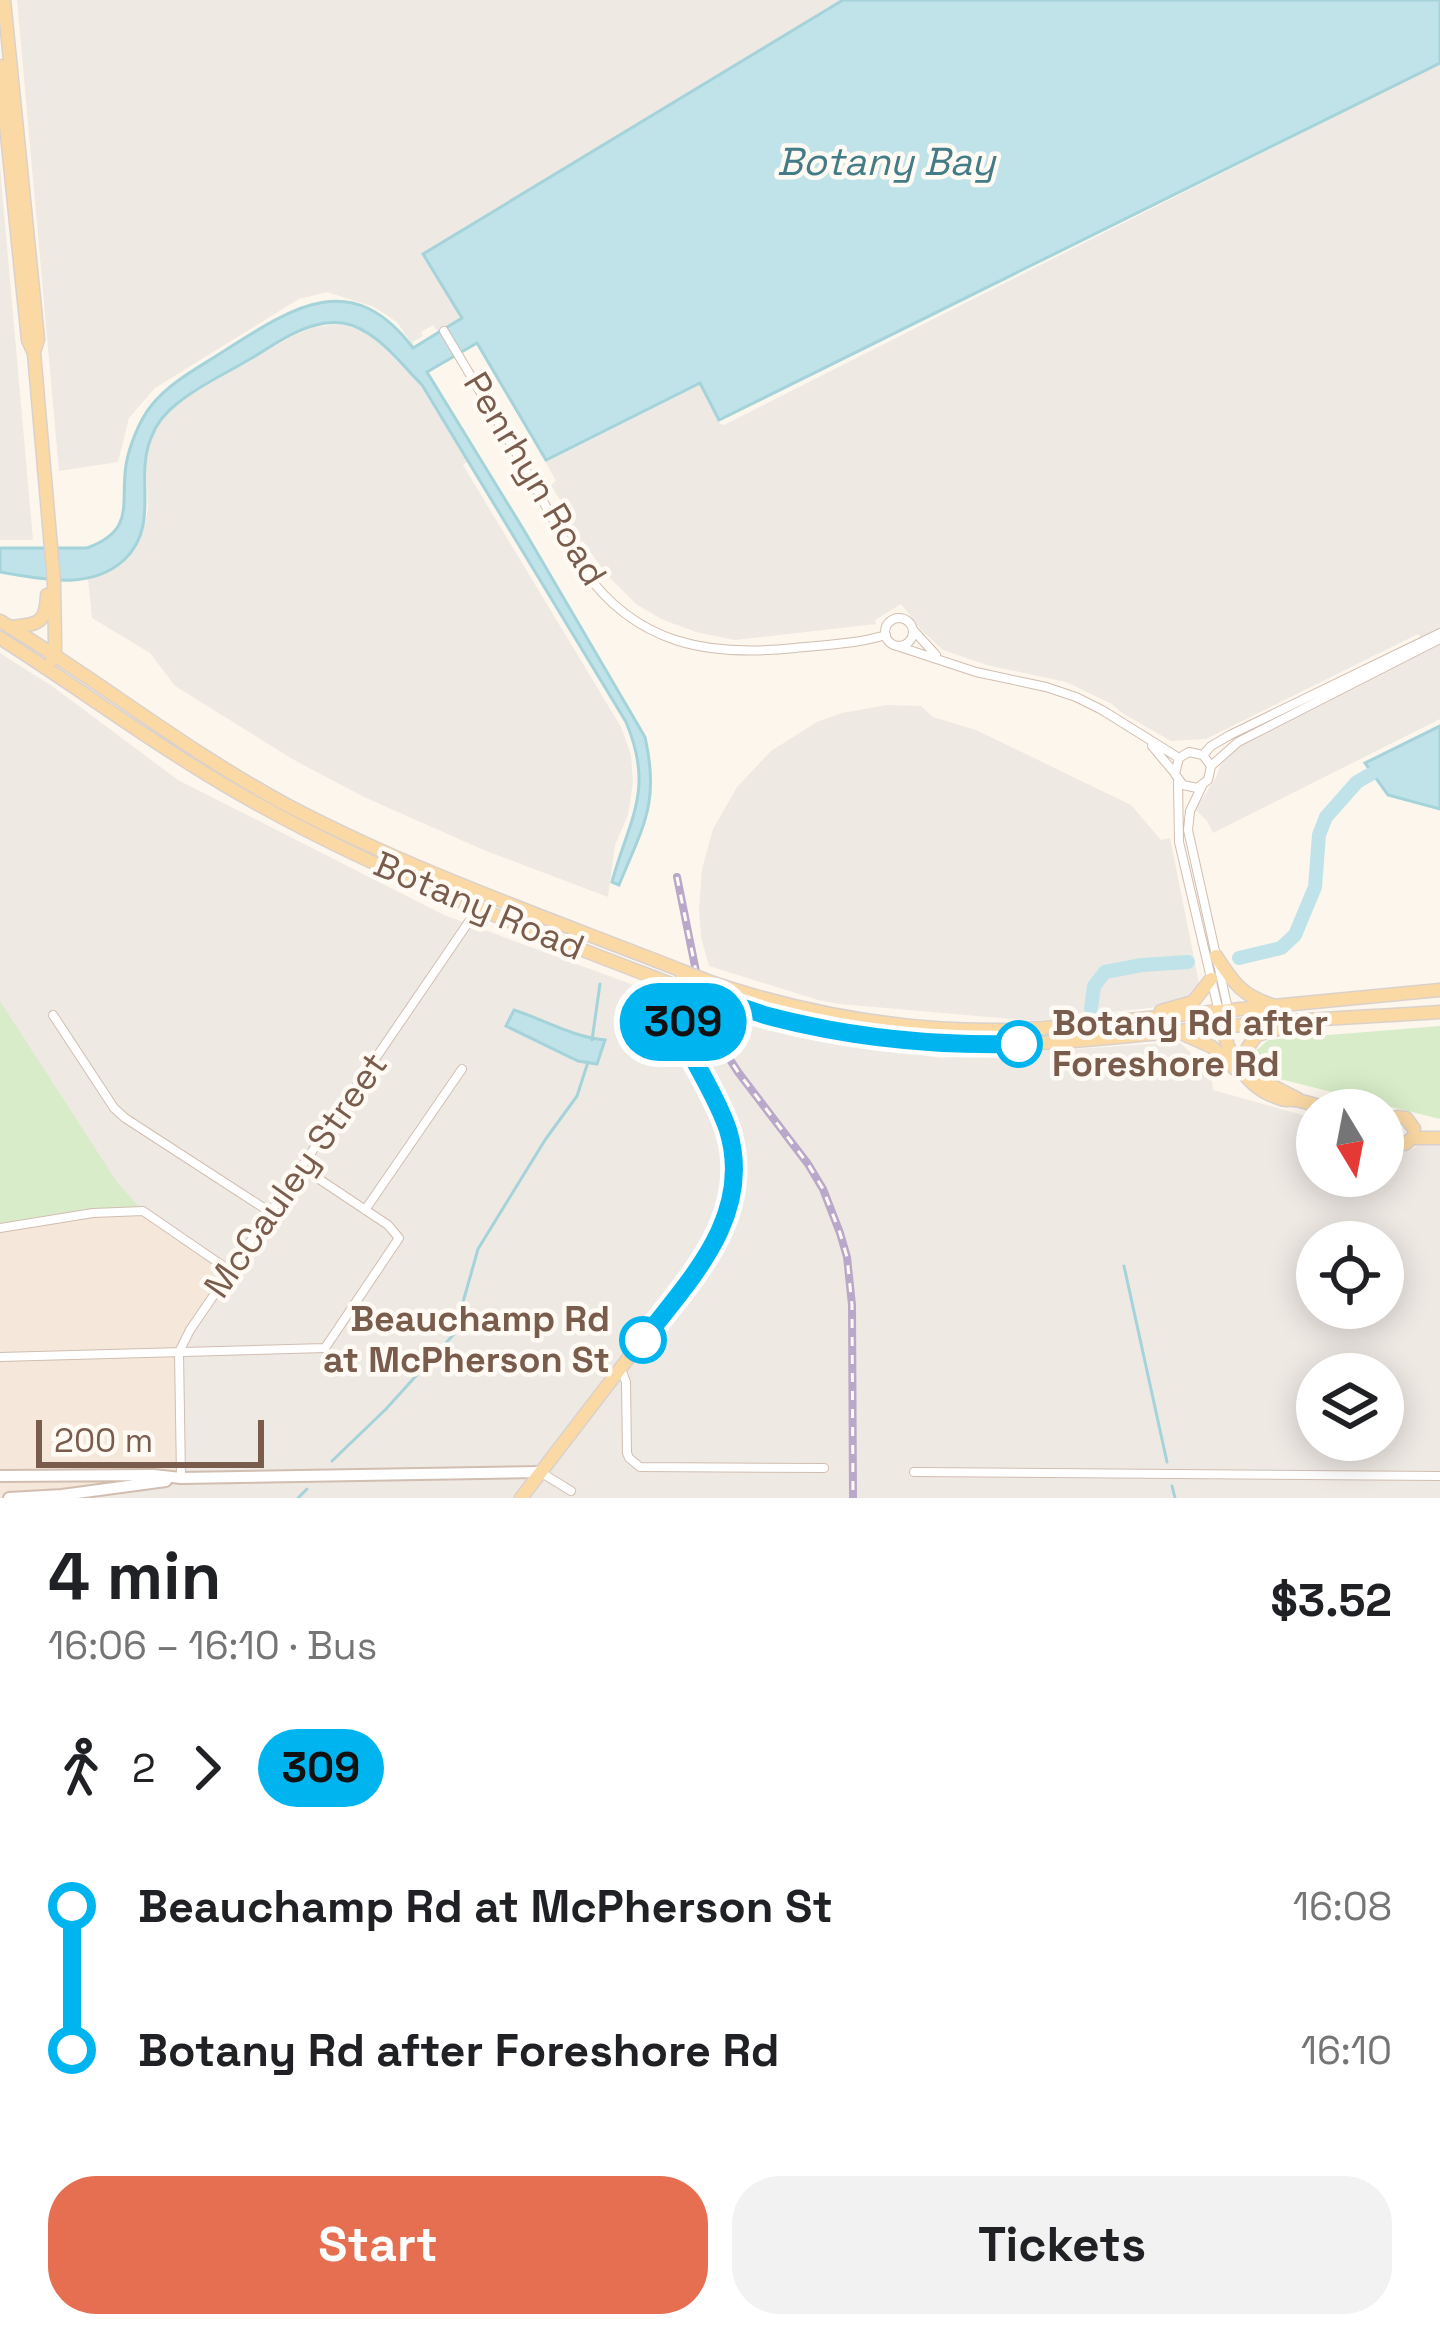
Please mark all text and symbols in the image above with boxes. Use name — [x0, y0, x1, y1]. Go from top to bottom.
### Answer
water label: Botany Bay — [777, 137, 997, 186]
street label: Penrhyn Road — [453, 364, 617, 594]
street label: Botany Road — [367, 841, 591, 971]
line badge: 309 — [614, 983, 752, 1061]
text: 309 — [644, 995, 722, 1048]
place label: Botany Rd after Foreshore Rd — [1052, 1000, 1328, 1087]
marker: Botany Rd after Foreshore Rd — [997, 1022, 1041, 1066]
street label: McCauley Street — [194, 1043, 398, 1307]
north arrow — [1296, 1089, 1404, 1197]
map controls — [1296, 1089, 1404, 1461]
button: locate — [1296, 1221, 1404, 1329]
place label: Beauchamp Rd at McPherson St — [323, 1296, 610, 1383]
marker: Beauchamp Rd at McPherson St — [621, 1318, 665, 1362]
button: layers — [1296, 1353, 1404, 1461]
scale bar — [36, 1414, 264, 1467]
text: 200 m — [54, 1420, 153, 1462]
text: 4 min — [48, 1534, 221, 1618]
text: $3.52 — [1271, 1572, 1392, 1629]
text: 16:06 – 16:10 · Bus — [48, 1621, 377, 1670]
icon: walk — [48, 1735, 114, 1801]
icon: forward — [174, 1735, 240, 1801]
text: 309 — [282, 1741, 360, 1794]
text: 2 — [132, 1744, 156, 1793]
text: Beauchamp Rd at McPherson St — [138, 1878, 833, 1935]
text: 16:08 — [1293, 1882, 1392, 1931]
text: Botany Rd after Foreshore Rd — [138, 2022, 780, 2079]
text: 16:10 — [1301, 2026, 1392, 2075]
button: Start — [48, 2176, 708, 2314]
button: Tickets — [732, 2176, 1392, 2314]

